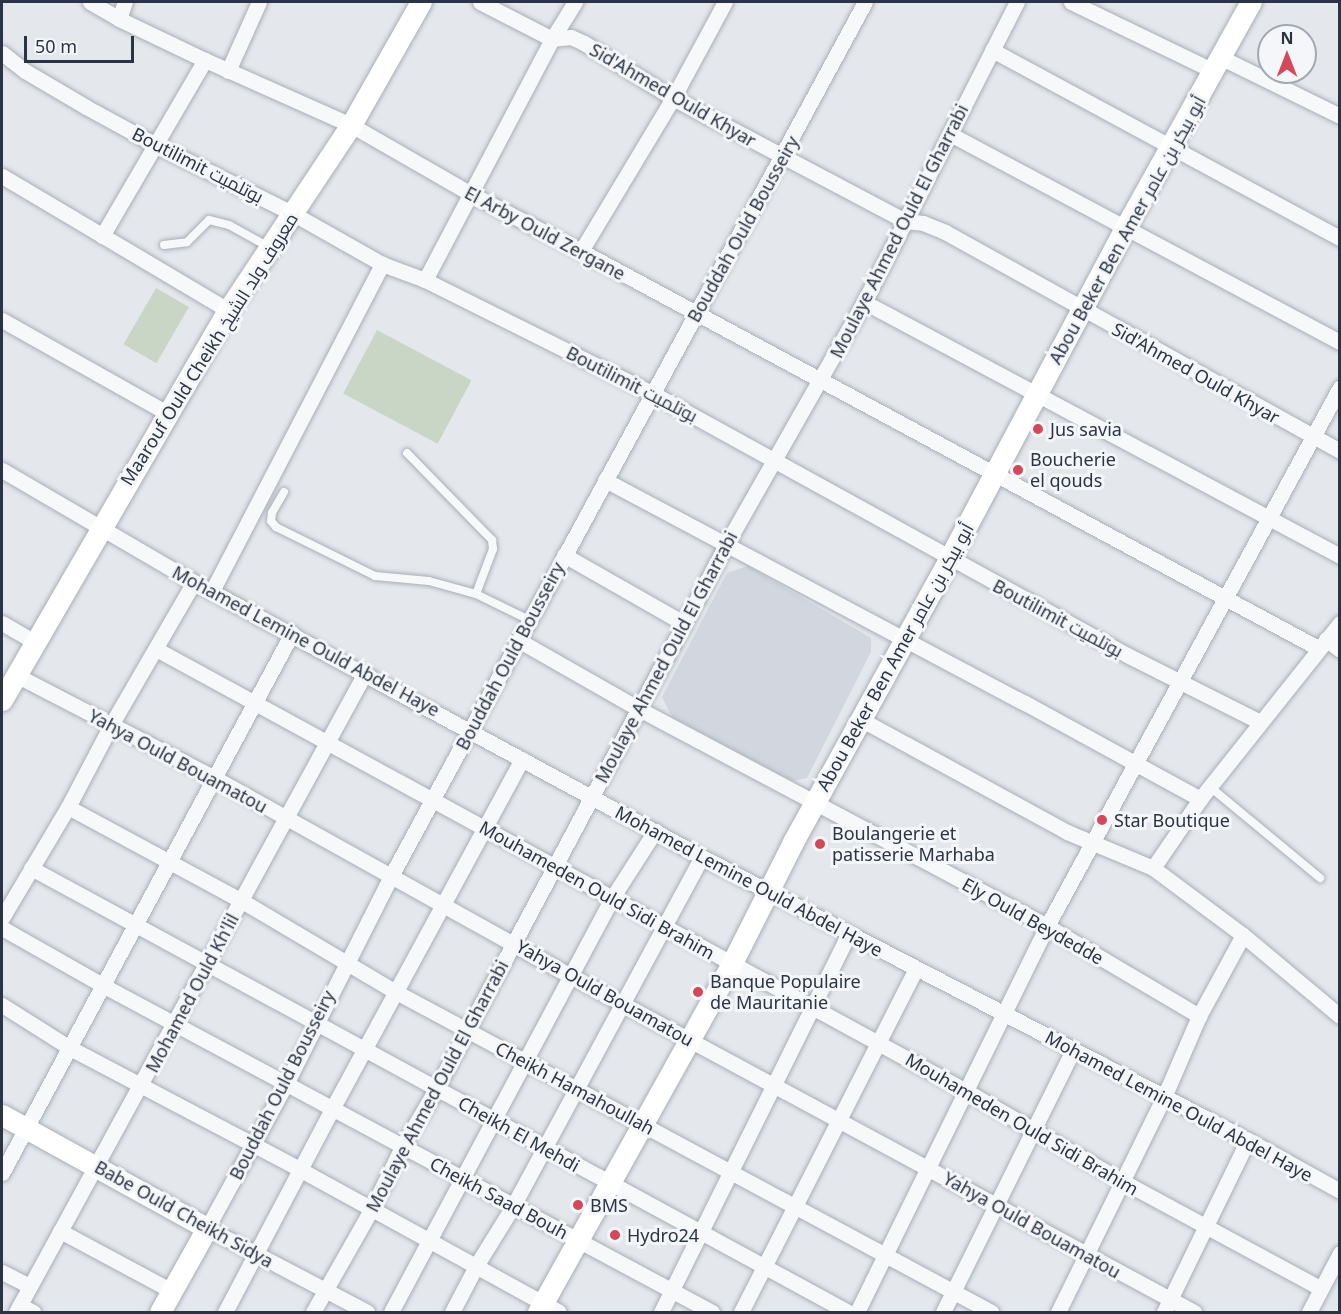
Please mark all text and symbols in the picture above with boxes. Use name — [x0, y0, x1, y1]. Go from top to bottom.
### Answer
scale bar — [27, 24, 136, 62]
north arrow — [1257, 24, 1317, 84]
text: N — [1280, 27, 1294, 49]
text: 50 m — [35, 34, 77, 58]
street label: Sid'Ahmed Ould Khyar — [586, 39, 760, 151]
street label: Abou Beker Ben Amer أبو بيكر بن عامر — [1044, 92, 1210, 368]
street label: Moulaye Ahmed Ould El Gharrabi — [825, 100, 973, 362]
street label: Boutilimit بوتلميت — [129, 123, 267, 207]
street label: Bouddah Ould Bousseiry — [683, 132, 803, 326]
street label: El Arby Ould Zergane — [461, 182, 629, 284]
street label: Maarouf Ould Cheikh معروف ولد الشيخ — [116, 209, 302, 489]
street label: Sid'Ahmed Ould Khyar — [1108, 318, 1284, 428]
street label: Boutilimit بوتلميت — [563, 342, 701, 426]
place label: Jus savia — [1050, 418, 1122, 440]
marker: Jus savia — [1031, 422, 1045, 436]
place label: Boucherie el qouds — [1030, 449, 1116, 492]
marker: Boucherie el qouds — [1011, 463, 1025, 477]
street label: Abou Beker Ben Amer أبو بيكر بن عامر — [812, 519, 978, 795]
street label: Moulaye Ahmed Ould El Gharrabi — [590, 527, 742, 787]
street label: Bouddah Ould Bousseiry — [451, 558, 569, 754]
street label: Mohamed Lemine Ould Abdel Haye — [169, 561, 443, 721]
street label: Boutilimit بوتلميت — [989, 575, 1127, 661]
street label: Yahya Ould Bouamatou — [85, 705, 271, 817]
street label: Mohamed Lemine Ould Abdel Haye — [612, 801, 886, 961]
place label: Star Boutique — [1114, 809, 1230, 831]
marker: Star Boutique — [1095, 813, 1109, 827]
street label: Mouhameden Ould Sidi Brahim — [476, 816, 718, 964]
place label: Boulangerie et patisserie Marhaba — [832, 823, 995, 866]
marker: Boulangerie et patisserie Marhaba — [813, 837, 827, 851]
street label: Ely Ould Beydedde — [959, 873, 1107, 969]
street label: Mohamed Ould Kh'lil — [141, 910, 243, 1076]
street label: Yahya Ould Bouamatou — [513, 935, 697, 1051]
street label: Moulaye Ahmed Ould El Gharrabi — [361, 956, 513, 1216]
place label: Banque Populaire de Mauritanie — [710, 971, 861, 1014]
marker: Banque Populaire de Mauritanie — [691, 985, 705, 999]
street label: Bouddah Ould Bousseiry — [225, 987, 339, 1183]
street label: Mohamed Lemine Ould Abdel Haye — [1042, 1026, 1316, 1186]
street label: Cheikh Hamahoullah — [492, 1037, 658, 1139]
street label: Mouhameden Ould Sidi Brahim — [902, 1048, 1142, 1200]
street label: Cheikh El Mehdi — [455, 1092, 583, 1176]
street label: Cheikh Saad Bouh — [426, 1152, 572, 1244]
street label: Babe Ould Cheikh Sidya — [91, 1156, 277, 1272]
street label: Yahya Ould Bouamatou — [940, 1167, 1124, 1283]
place label: BMS — [590, 1194, 628, 1216]
marker: BMS — [571, 1198, 585, 1212]
place label: Hydro24 — [627, 1224, 699, 1246]
marker: Hydro24 — [608, 1228, 622, 1242]

